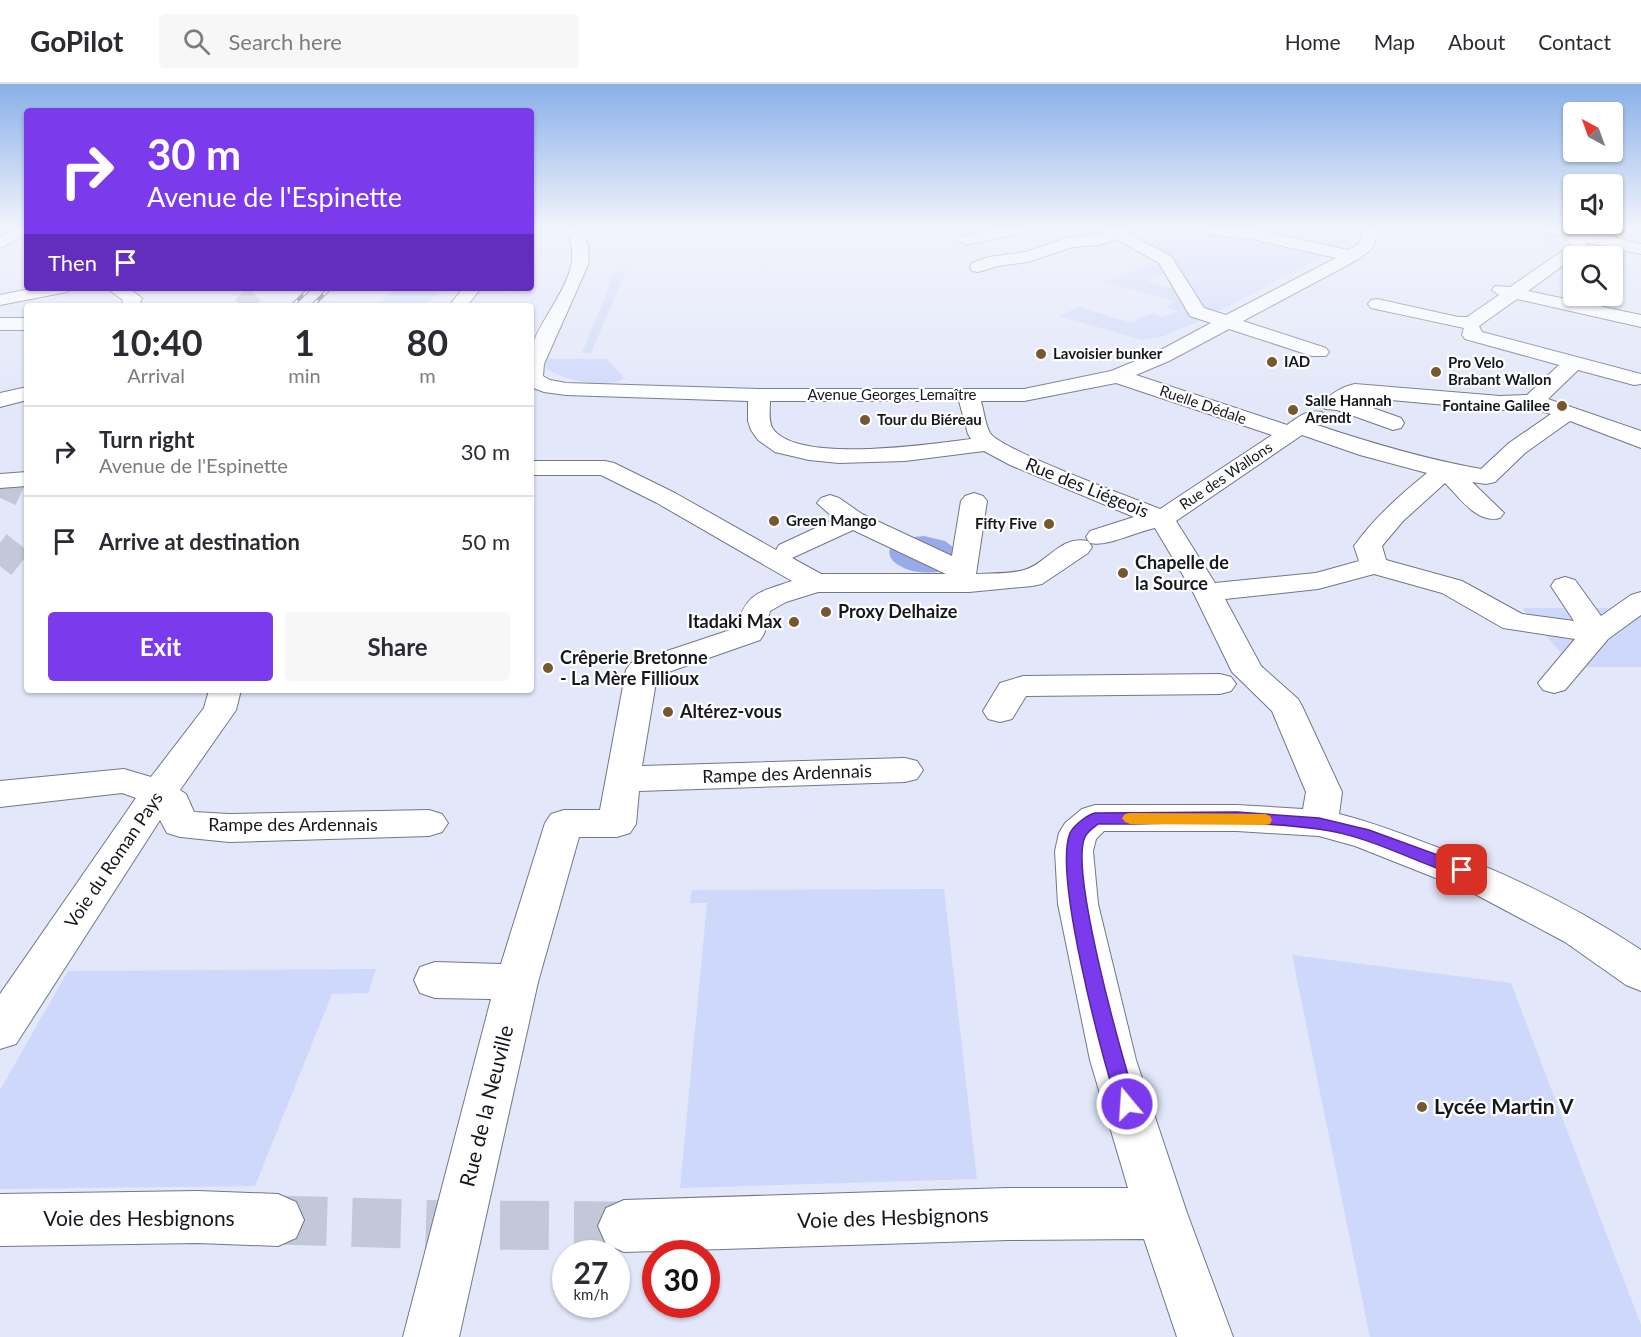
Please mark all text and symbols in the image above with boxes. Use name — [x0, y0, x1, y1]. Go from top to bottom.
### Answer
search box — [159, 14, 579, 68]
text: GoPilot — [30, 24, 123, 58]
icon: search — [180, 25, 213, 58]
text: Search here — [228, 28, 342, 55]
text: Home — [1285, 29, 1341, 54]
text: Map — [1374, 29, 1415, 54]
text: About — [1448, 29, 1505, 54]
text: Contact — [1538, 29, 1611, 54]
north arrow — [1563, 102, 1623, 162]
map controls — [1563, 102, 1623, 306]
text: 30 m — [147, 129, 241, 179]
icon: right — [48, 132, 126, 210]
button: sound — [1563, 174, 1623, 234]
text: Avenue de l'Espinette — [147, 180, 402, 213]
icon: arrive — [109, 246, 142, 279]
button: search — [1563, 246, 1623, 306]
text: Then — [48, 249, 97, 276]
text: 10:40 — [110, 320, 203, 364]
text: 1 — [294, 320, 315, 364]
text: 80 — [406, 320, 448, 364]
place label: Lavoisier bunker — [1053, 344, 1163, 362]
marker: Lavoisier bunker — [1034, 347, 1048, 361]
place label: IAD — [1284, 352, 1310, 370]
place label: Pro Velo Brabant Wallon — [1448, 353, 1551, 388]
marker: IAD — [1265, 355, 1279, 369]
text: Arrival — [127, 363, 185, 387]
text: min — [288, 363, 321, 387]
text: m — [419, 363, 436, 387]
marker: Pro Velo Brabant Wallon — [1429, 365, 1443, 379]
street label: Ruelle Dédale — [1157, 381, 1249, 427]
street label: Avenue Georges Lemaître — [808, 385, 977, 403]
place label: Salle Hannah Arendt — [1304, 391, 1392, 426]
place label: Fontaine Galilee — [1442, 396, 1550, 414]
marker: Fontaine Galilee — [1555, 399, 1569, 413]
marker: Salle Hannah Arendt — [1286, 403, 1300, 417]
place label: Tour du Biéreau — [877, 410, 982, 428]
marker: Tour du Biéreau — [858, 413, 872, 427]
text: Turn right — [99, 426, 194, 453]
icon: right — [48, 435, 81, 468]
street label: Rue des Wallons — [1176, 437, 1275, 513]
text: 30 m — [461, 438, 510, 465]
street label: Rue des Liégeois — [1022, 452, 1152, 522]
text: Avenue de l'Espinette — [99, 453, 288, 477]
place label: Green Mango — [786, 511, 877, 529]
marker: Green Mango — [767, 514, 781, 528]
place label: Fifty Five — [975, 514, 1037, 532]
marker: Fifty Five — [1042, 517, 1056, 531]
icon: arrive — [48, 525, 81, 558]
text: Arrive at destination — [99, 528, 300, 555]
text: 50 m — [461, 528, 510, 555]
place label: Chapelle de la Source — [1135, 551, 1229, 594]
marker: Chapelle de la Source — [1116, 566, 1130, 580]
place label: Proxy Delhaize — [838, 600, 958, 622]
marker: Proxy Delhaize — [819, 605, 833, 619]
place label: Itadaki Max — [688, 610, 783, 632]
button: Exit — [48, 612, 273, 681]
button: Share — [285, 612, 510, 681]
marker: Itadaki Max — [787, 615, 801, 629]
place label: Crêperie Bretonne - La Mère Fillioux — [560, 646, 708, 689]
marker: Crêperie Bretonne - La Mère Fillioux — [541, 661, 555, 675]
place label: Altérez-vous — [679, 700, 782, 722]
marker: Altérez-vous — [661, 705, 675, 719]
street label: Rampe des Ardennais — [702, 759, 872, 787]
street label: Voie du Roman Pays — [59, 787, 167, 932]
street label: Rampe des Ardennais — [208, 813, 378, 835]
pin — [1436, 844, 1487, 895]
icon: arrive — [1445, 853, 1478, 886]
street label: Rue de la Neuville — [453, 1022, 518, 1189]
position arrow — [1095, 1072, 1159, 1136]
place label: Lycée Martin V — [1434, 1093, 1574, 1118]
marker: Lycée Martin V — [1415, 1100, 1429, 1114]
street label: Voie des Hesbignons — [797, 1201, 989, 1232]
street label: Voie des Hesbignons — [43, 1205, 235, 1230]
speed limit sign: 30 — [642, 1240, 720, 1318]
text: 27 — [574, 1254, 608, 1290]
text: km/h — [573, 1285, 609, 1303]

